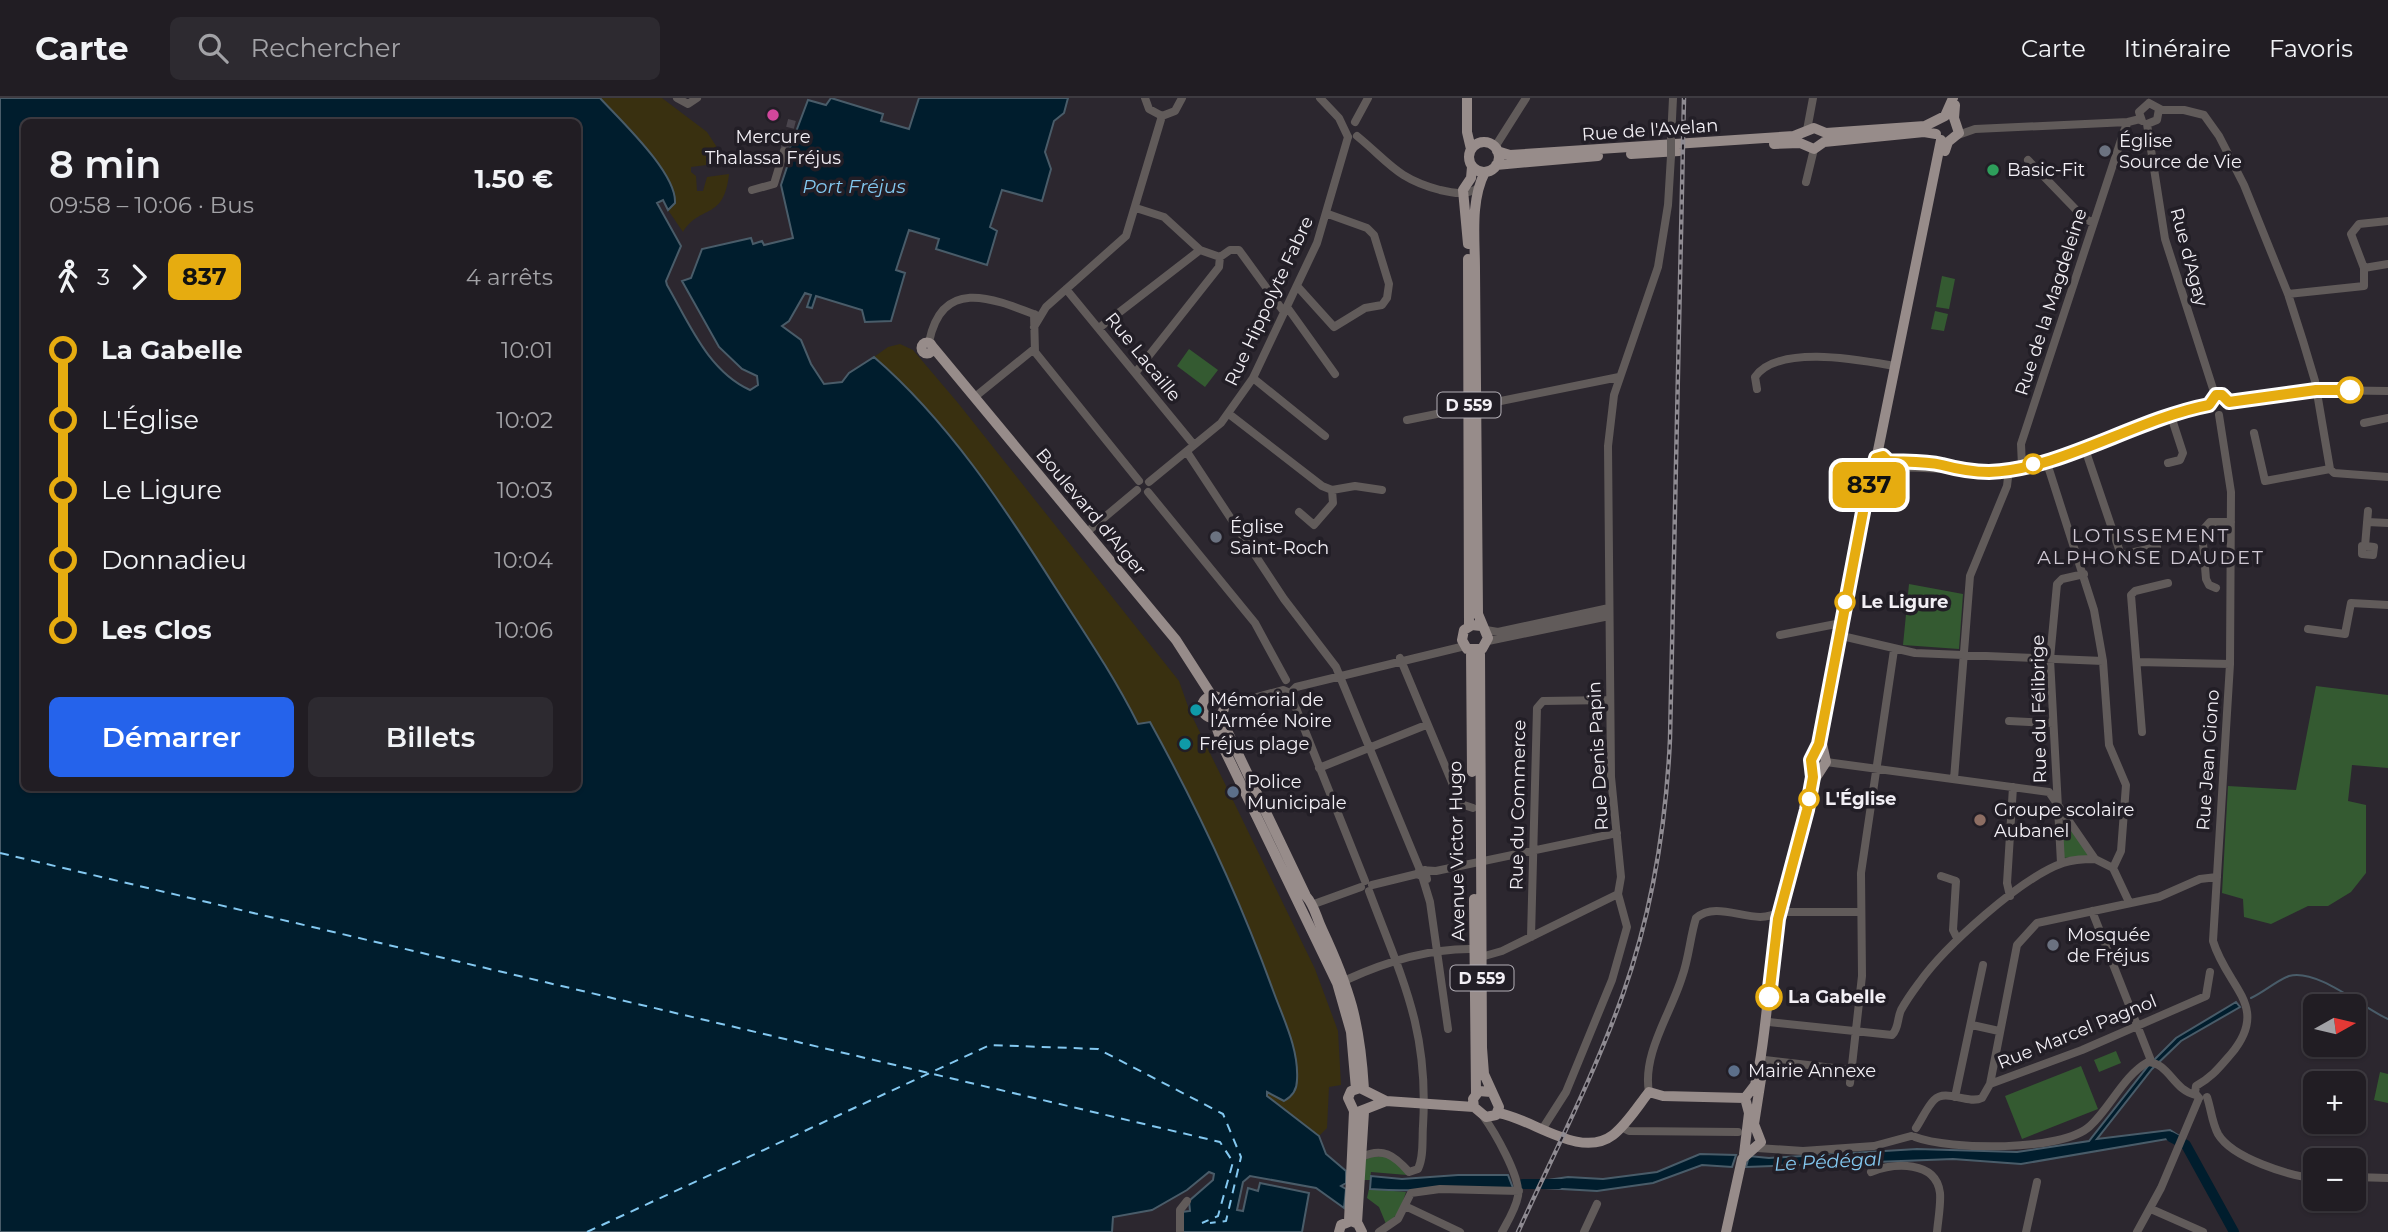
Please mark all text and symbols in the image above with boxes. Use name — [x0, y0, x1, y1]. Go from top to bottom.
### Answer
search box — [170, 17, 660, 80]
text: Carte — [35, 28, 128, 68]
icon: search — [194, 29, 232, 67]
text: Rechercher — [250, 32, 401, 64]
text: Carte — [2021, 34, 2086, 63]
text: Itinéraire — [2124, 34, 2231, 63]
text: Favoris — [2269, 34, 2353, 63]
marker: Mercure Thalassa Fréjus — [765, 107, 781, 123]
street label: Rue de l'Avelan — [1581, 114, 1719, 146]
place label: Mercure Thalassa Fréjus — [705, 126, 841, 169]
place label: Église Source de Vie — [2119, 130, 2242, 173]
text: 8 min — [49, 141, 161, 188]
marker: Église Source de Vie — [2097, 143, 2113, 159]
place label: Basic-Fit — [2007, 159, 2085, 181]
marker: Basic-Fit — [1985, 162, 2001, 178]
text: 1.50 € — [474, 163, 553, 195]
water label: Port Fréjus — [802, 175, 906, 198]
text: 09:58 – 10:06 · Bus — [49, 191, 254, 219]
street label: Rue d'Agay — [2165, 205, 2213, 309]
street label: Rue de la Magdeleine — [2010, 206, 2092, 398]
street label: Rue Hippolyte Fabre — [1220, 213, 1318, 389]
icon: walk — [49, 258, 87, 296]
icon: forward — [120, 258, 158, 296]
text: 837 — [182, 262, 227, 291]
text: 3 — [97, 263, 110, 291]
text: 4 arrêts — [466, 263, 553, 291]
street label: Rue Lacaille — [1100, 308, 1186, 406]
text: La Gabelle — [101, 334, 243, 366]
text: 10:01 — [501, 336, 553, 364]
unlabelled marker — [2337, 377, 2363, 403]
road number: D 559 — [1438, 392, 1500, 418]
text: L'Église — [101, 404, 199, 436]
text: 10:02 — [496, 406, 553, 434]
street label: Boulevard d'Alger — [1031, 444, 1151, 580]
unlabelled marker — [2023, 454, 2043, 474]
line badge: 837 — [1829, 462, 1909, 508]
text: 837 — [1847, 470, 1891, 499]
text: Le Ligure — [101, 474, 222, 506]
text: 10:03 — [497, 476, 553, 504]
place label: Église Saint-Roch — [1230, 516, 1329, 559]
district label: LOTISSEMENT ALPHONSE DAUDET — [2037, 524, 2265, 569]
marker: Église Saint-Roch — [1208, 529, 1224, 545]
text: Donnadieu — [101, 544, 247, 576]
text: 10:04 — [494, 546, 553, 574]
place label: Le Ligure — [1861, 591, 1948, 613]
marker: Le Ligure — [1835, 592, 1855, 612]
text: Les Clos — [101, 614, 212, 646]
text: 10:06 — [495, 616, 553, 644]
street label: Rue du Félibrige — [2027, 634, 2051, 784]
street label: Rue Denis Papin — [1583, 681, 1613, 831]
place label: Mémorial de l'Armée Noire — [1210, 689, 1332, 732]
street label: Rue Jean Giono — [2192, 689, 2224, 831]
button: Démarrer — [49, 697, 294, 777]
button: Billets — [308, 697, 553, 777]
marker: Mémorial de l'Armée Noire — [1188, 702, 1204, 718]
street label: Rue du Commerce — [1506, 720, 1530, 890]
place label: Fréjus plage — [1199, 733, 1309, 755]
marker: Fréjus plage — [1177, 736, 1193, 752]
street label: Avenue Victor Hugo — [1444, 761, 1470, 941]
place label: Police Municipale — [1247, 771, 1347, 814]
marker: Police Municipale — [1225, 784, 1241, 800]
place label: L'Église — [1825, 788, 1896, 810]
marker: L'Église — [1799, 789, 1819, 809]
place label: Groupe scolaire Aubanel — [1994, 799, 2134, 842]
marker: Groupe scolaire Aubanel — [1972, 812, 1988, 828]
place label: Mosquée de Fréjus — [2067, 924, 2150, 967]
marker: Mosquée de Fréjus — [2045, 937, 2061, 953]
road number: D 559 — [1450, 965, 1514, 990]
marker: La Gabelle — [1756, 984, 1782, 1010]
place label: La Gabelle — [1788, 986, 1886, 1008]
street label: Rue Marcel Pagnol — [1994, 990, 2160, 1074]
north arrow — [2303, 994, 2366, 1057]
map controls — [2303, 994, 2366, 1211]
place label: Mairie Annexe — [1748, 1060, 1876, 1082]
marker: Mairie Annexe — [1726, 1063, 1742, 1079]
button: + — [2303, 1071, 2366, 1134]
water label: Le Pédégal — [1774, 1147, 1883, 1176]
button: − — [2303, 1148, 2366, 1211]

